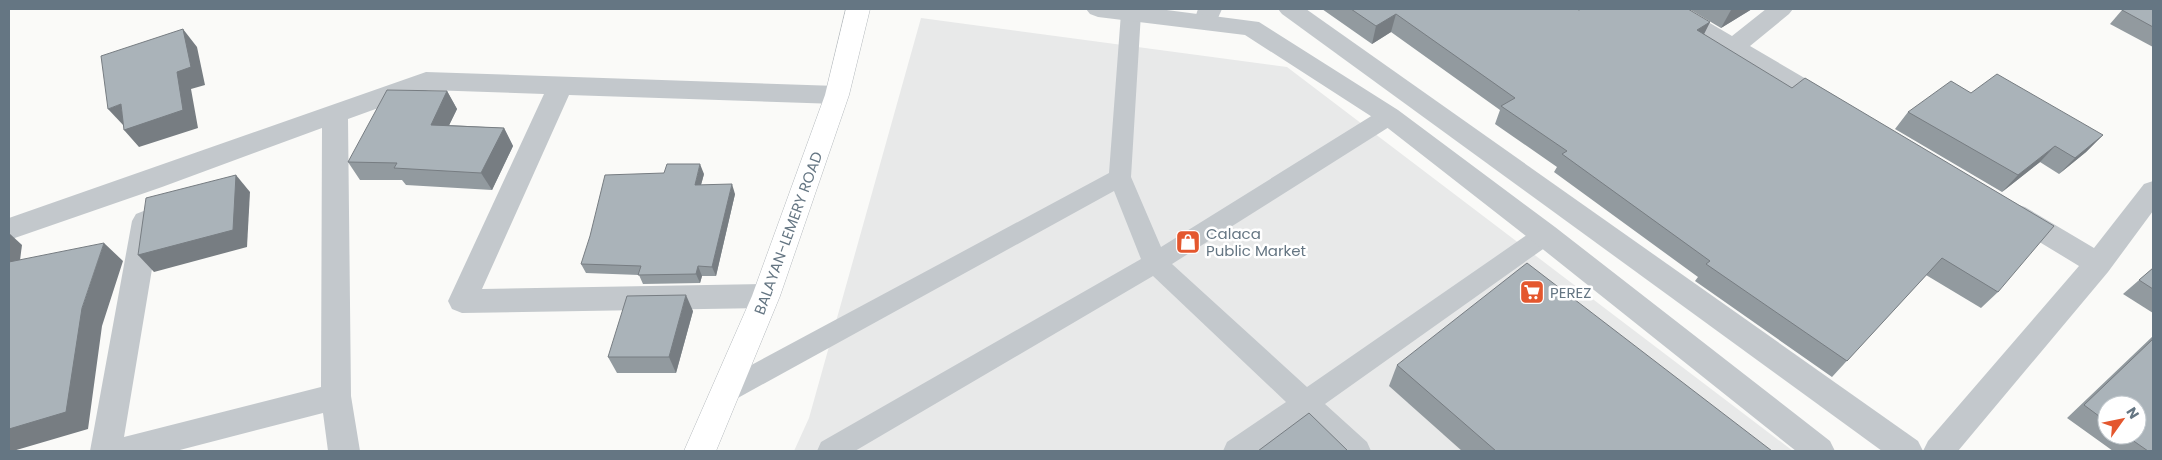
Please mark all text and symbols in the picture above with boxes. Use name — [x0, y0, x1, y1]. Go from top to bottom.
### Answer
street label: BALAYAN-LEMERY ROAD — [749, 149, 827, 317]
place label: Calaca Public Market — [1206, 223, 1306, 261]
shop icon: Calaca Public Market — [1175, 229, 1201, 255]
supermarket icon: PEREZ — [1519, 279, 1545, 305]
place label: PEREZ — [1550, 282, 1591, 303]
north arrow — [2097, 395, 2147, 445]
text: N — [2122, 403, 2144, 423]

